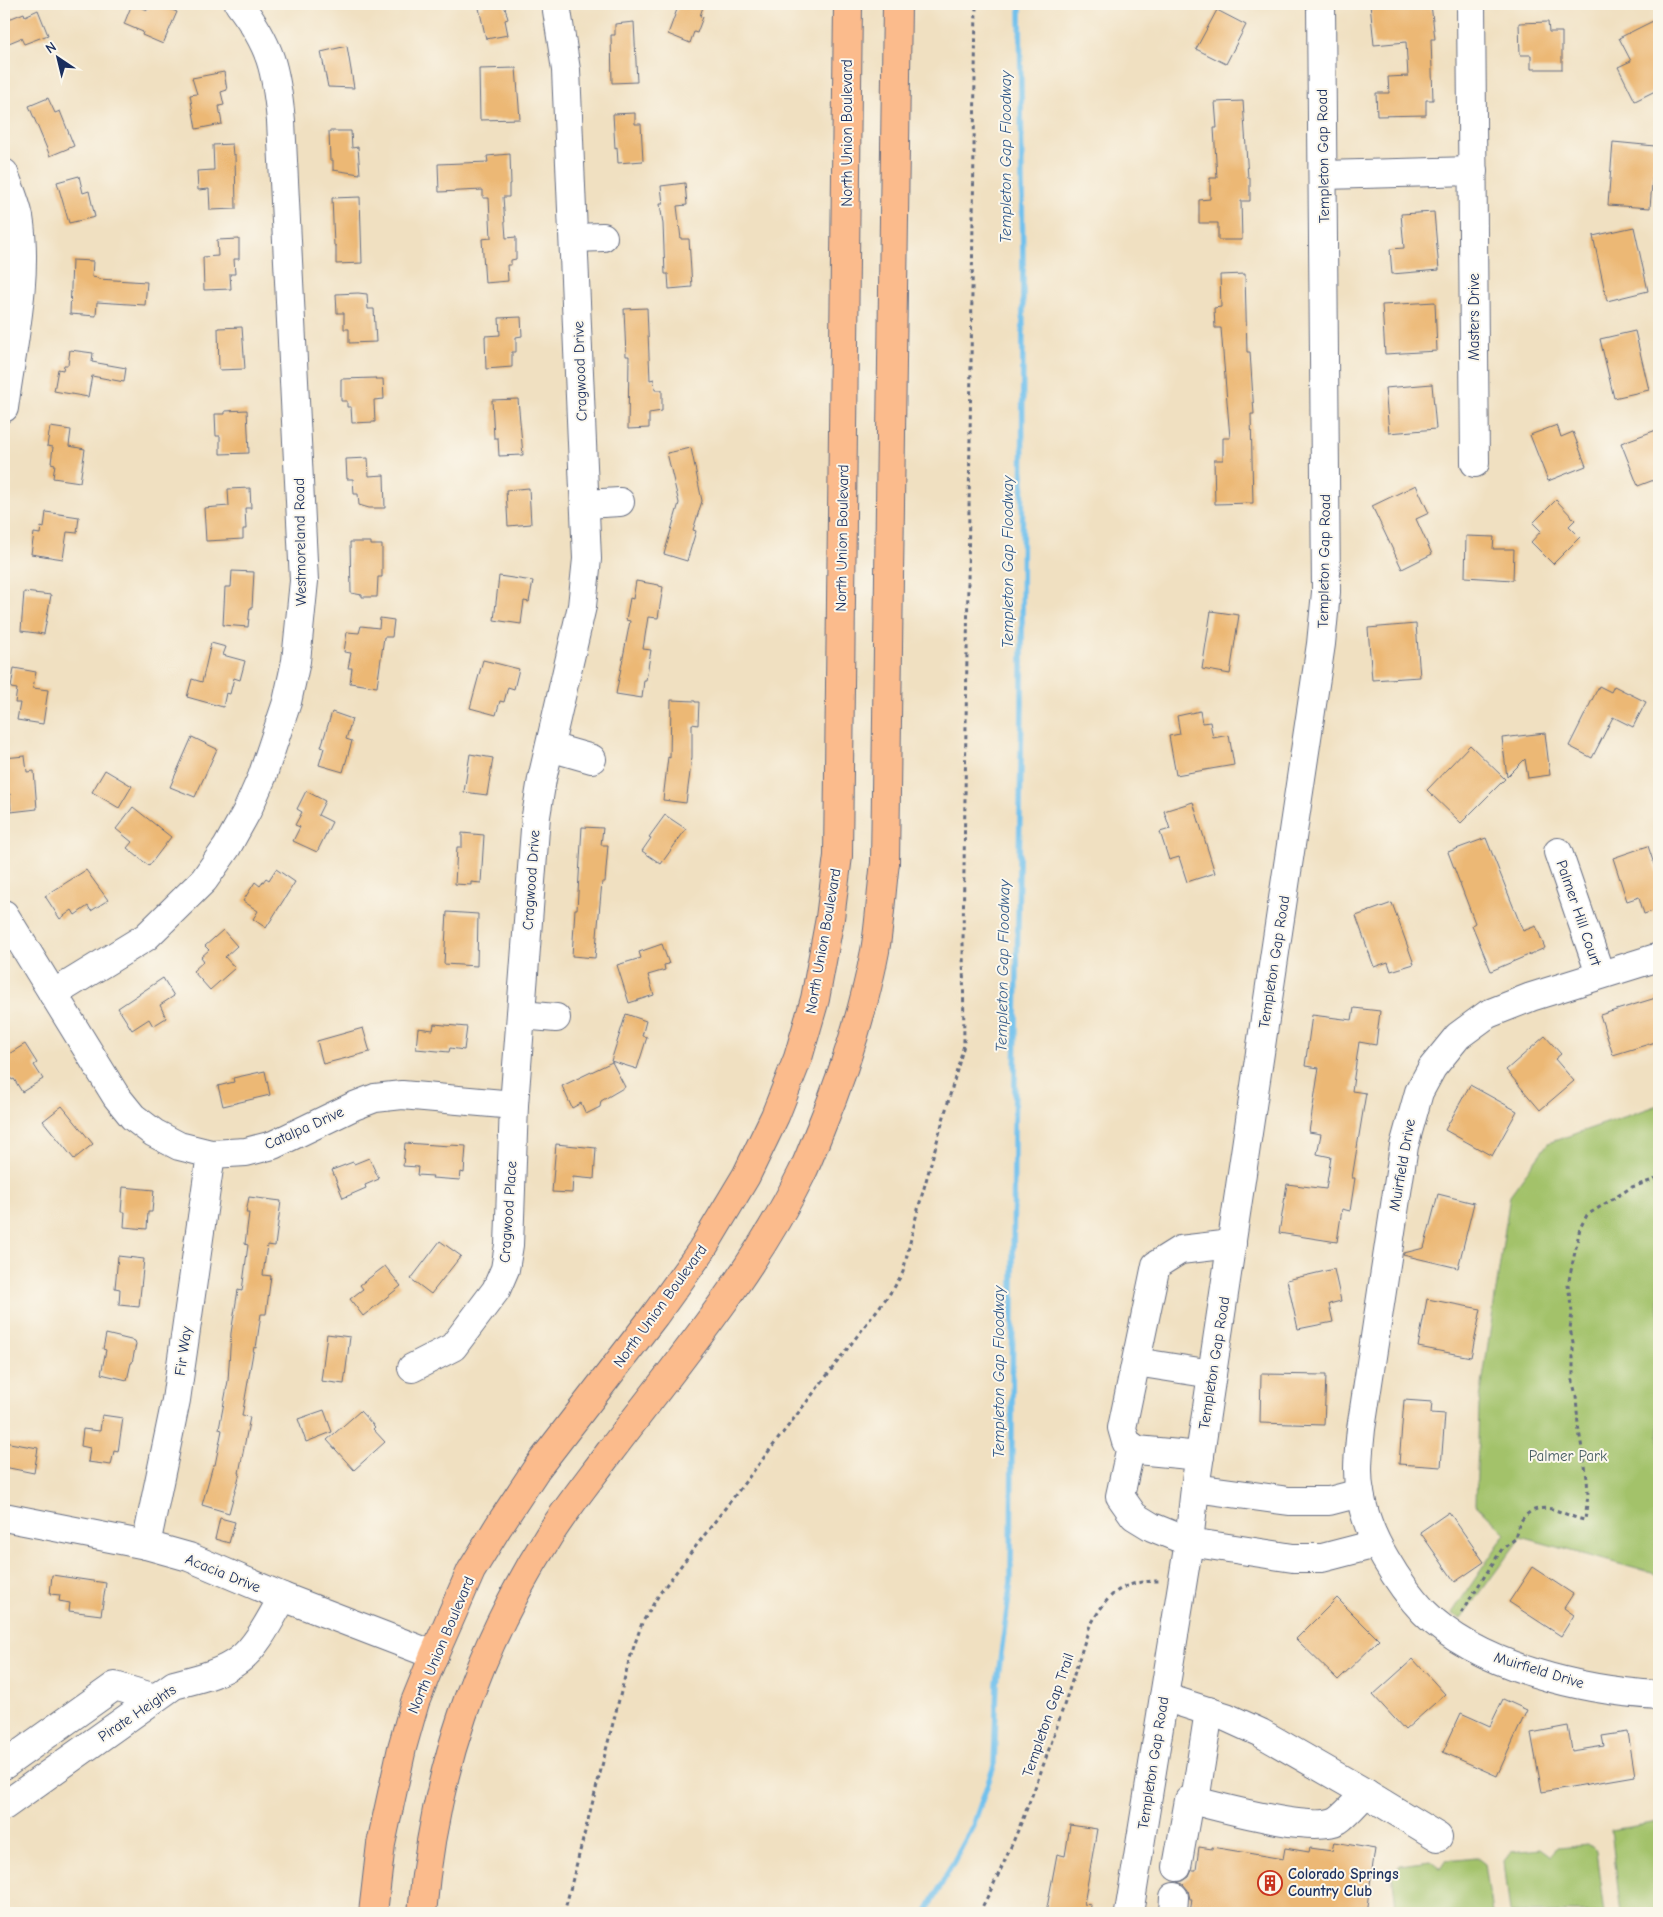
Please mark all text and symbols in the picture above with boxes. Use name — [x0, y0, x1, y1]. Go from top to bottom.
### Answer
north arrow — [32, 32, 82, 82]
text: N — [42, 38, 59, 57]
street label: North Union Boulevard — [838, 59, 856, 207]
water label: Templeton Gap Floodway — [997, 70, 1015, 243]
street label: Templeton Gap Road — [1313, 89, 1333, 223]
street label: Masters Drive — [1465, 273, 1483, 361]
street label: Cragwood Drive — [569, 320, 591, 421]
street label: North Union Boulevard — [832, 464, 852, 612]
water label: Templeton Gap Floodway — [999, 475, 1017, 648]
street label: Westmoreland Road — [290, 478, 310, 606]
street label: Templeton Gap Road — [1314, 494, 1334, 628]
street label: Cragwood Drive — [519, 829, 544, 931]
street label: Palmer Hill Court — [1552, 858, 1606, 969]
street label: North Union Boulevard — [801, 867, 845, 1015]
water label: Templeton Gap Floodway — [992, 879, 1014, 1052]
street label: Templeton Gap Road — [1255, 894, 1293, 1030]
street label: Catalpa Drive — [262, 1102, 347, 1153]
street label: Muirfield Drive — [1385, 1117, 1419, 1212]
street label: Cragwood Place — [495, 1160, 521, 1264]
street label: North Union Boulevard — [609, 1241, 711, 1371]
water label: Templeton Gap Floodway — [990, 1285, 1008, 1458]
street label: Templeton Gap Road — [1195, 1295, 1233, 1431]
street label: Fir Way — [171, 1325, 195, 1377]
park label: Palmer Park — [1529, 1447, 1608, 1465]
street label: Acacia Drive — [183, 1550, 264, 1596]
street label: North Union Boulevard — [404, 1574, 478, 1716]
street label: Muirfield Drive — [1492, 1648, 1587, 1692]
street label: Templeton Gap Trail — [1018, 1651, 1078, 1779]
street label: Pirate Heights — [95, 1680, 179, 1746]
street label: Templeton Gap Road — [1134, 1695, 1172, 1831]
place label: Colorado Springs Country Club — [1288, 1865, 1399, 1900]
building icon: Colorado Springs Country Club — [1257, 1870, 1283, 1896]

